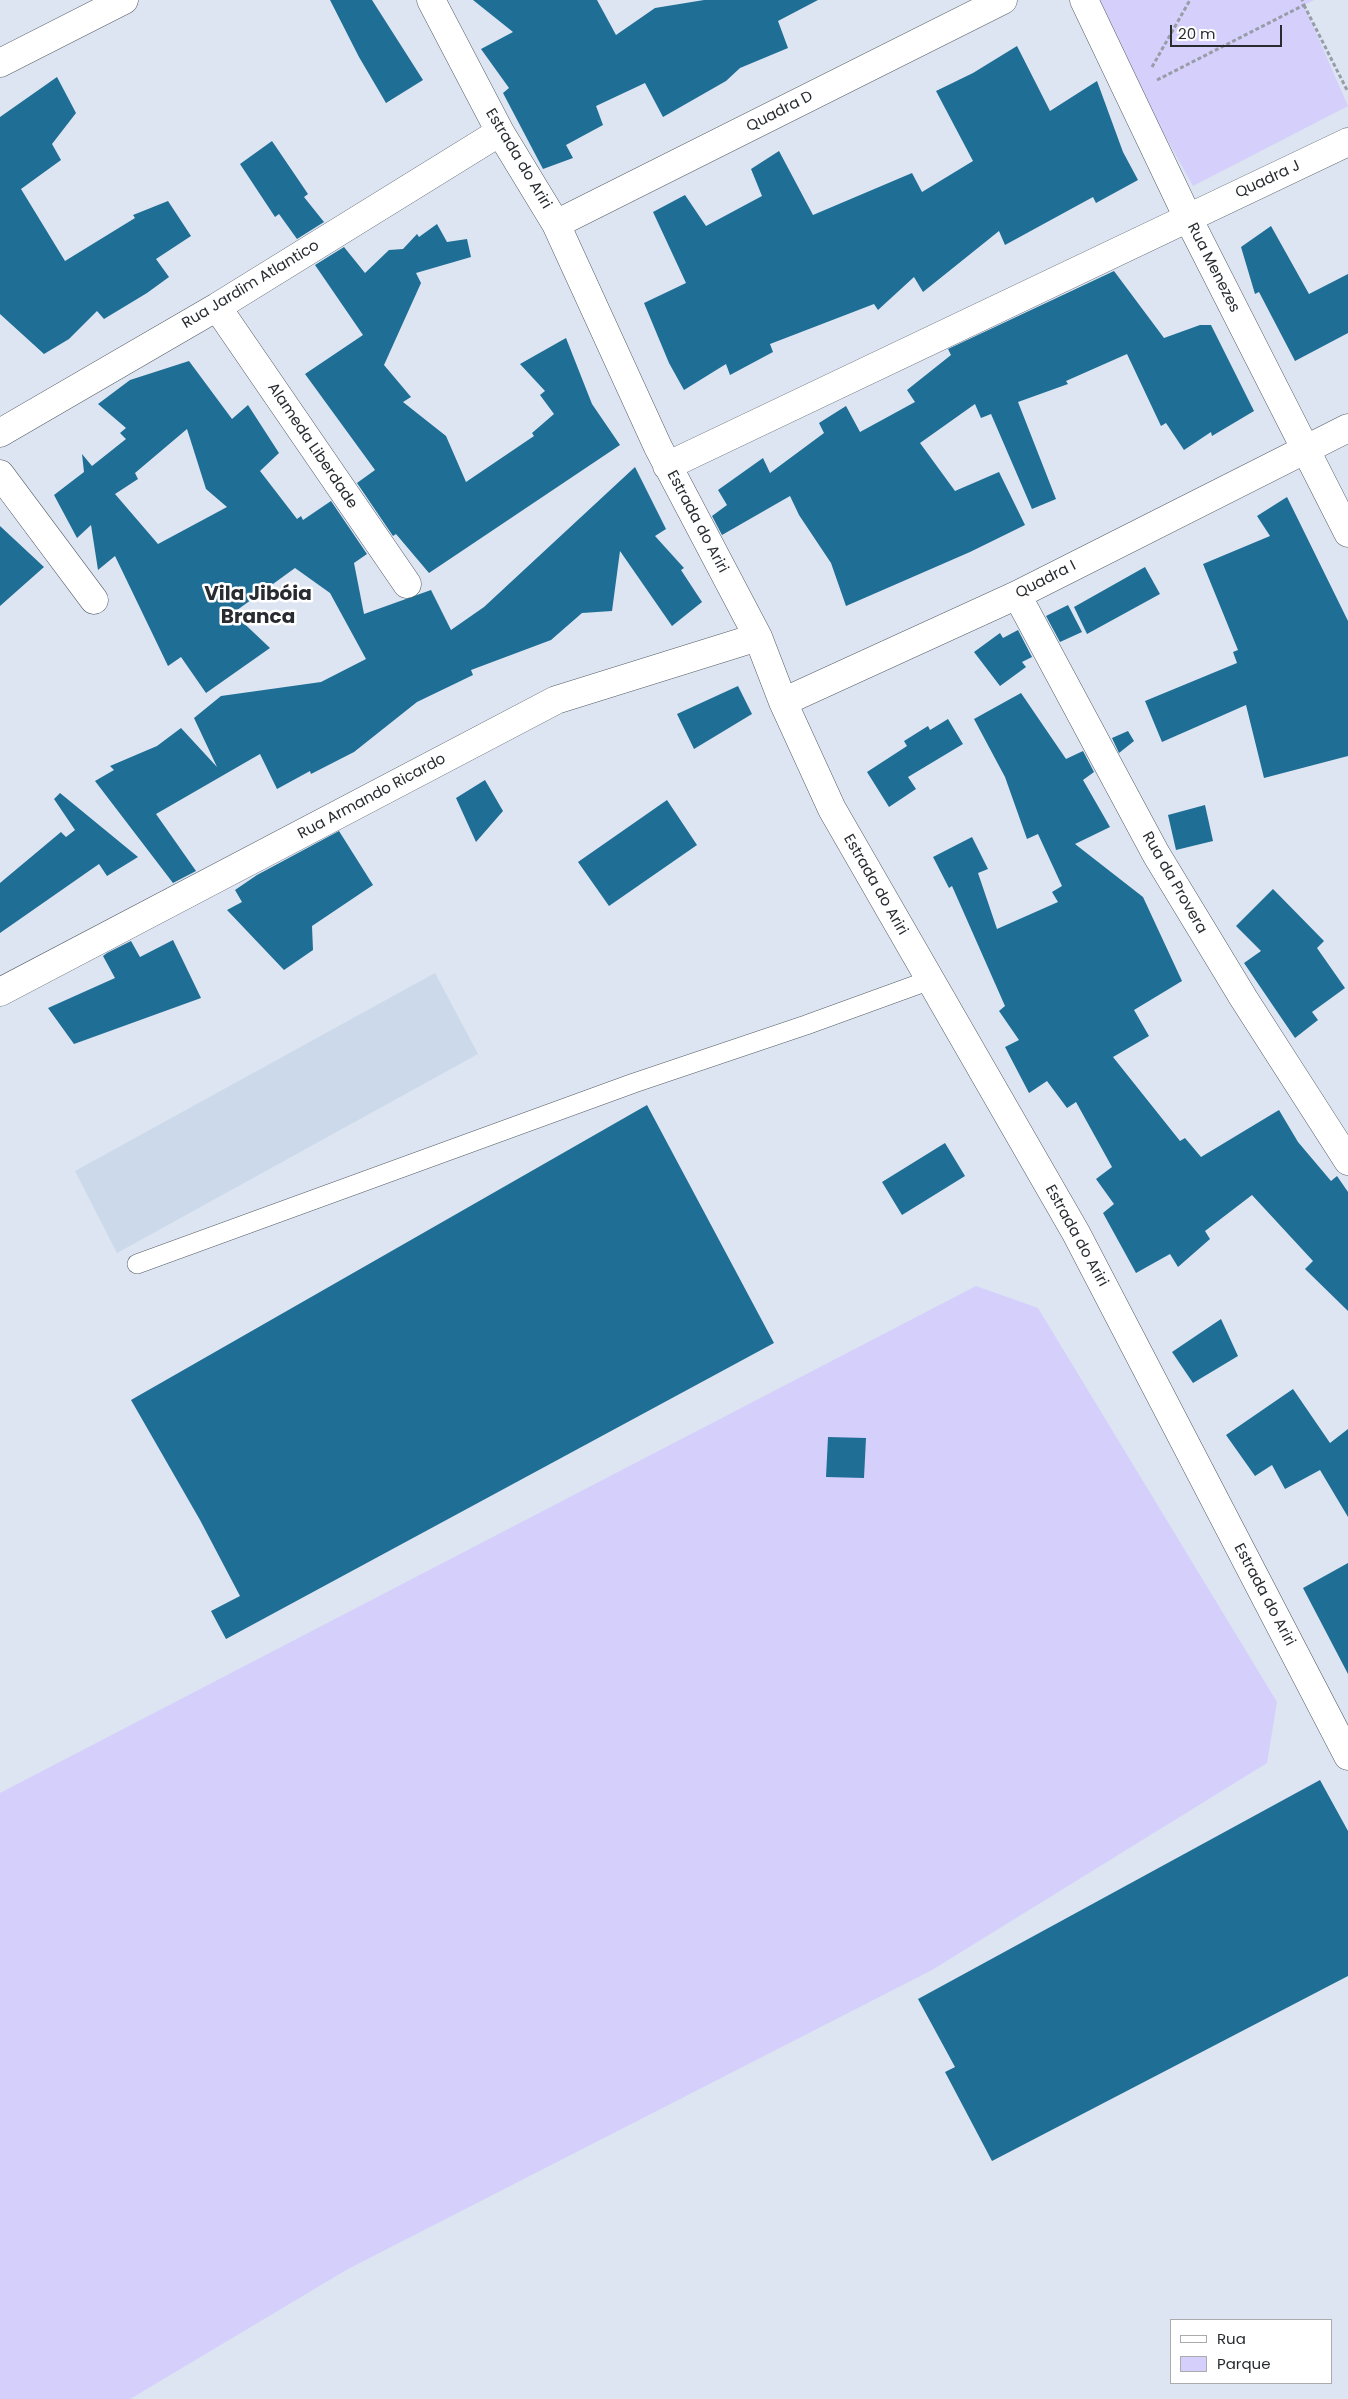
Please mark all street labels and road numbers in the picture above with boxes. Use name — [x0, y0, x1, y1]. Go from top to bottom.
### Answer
street label: Quadra D — [744, 88, 816, 136]
street label: Estrada do Ariri — [481, 106, 555, 212]
street label: Quadra J — [1233, 157, 1303, 203]
street label: Rua Menezes — [1183, 220, 1243, 316]
street label: Rua Jardim Atlantico — [179, 237, 323, 333]
street label: Alameda Liberdade — [263, 380, 361, 512]
street label: Estrada do Ariri — [662, 468, 732, 576]
street label: Quadra I — [1013, 557, 1079, 603]
street label: Rua Armando Ricardo — [295, 750, 449, 844]
street label: Rua da Provera — [1138, 829, 1210, 937]
street label: Estrada do Ariri — [839, 831, 911, 939]
street label: Estrada do Ariri — [1041, 1182, 1111, 1290]
street label: Estrada do Ariri — [1229, 1541, 1299, 1649]

